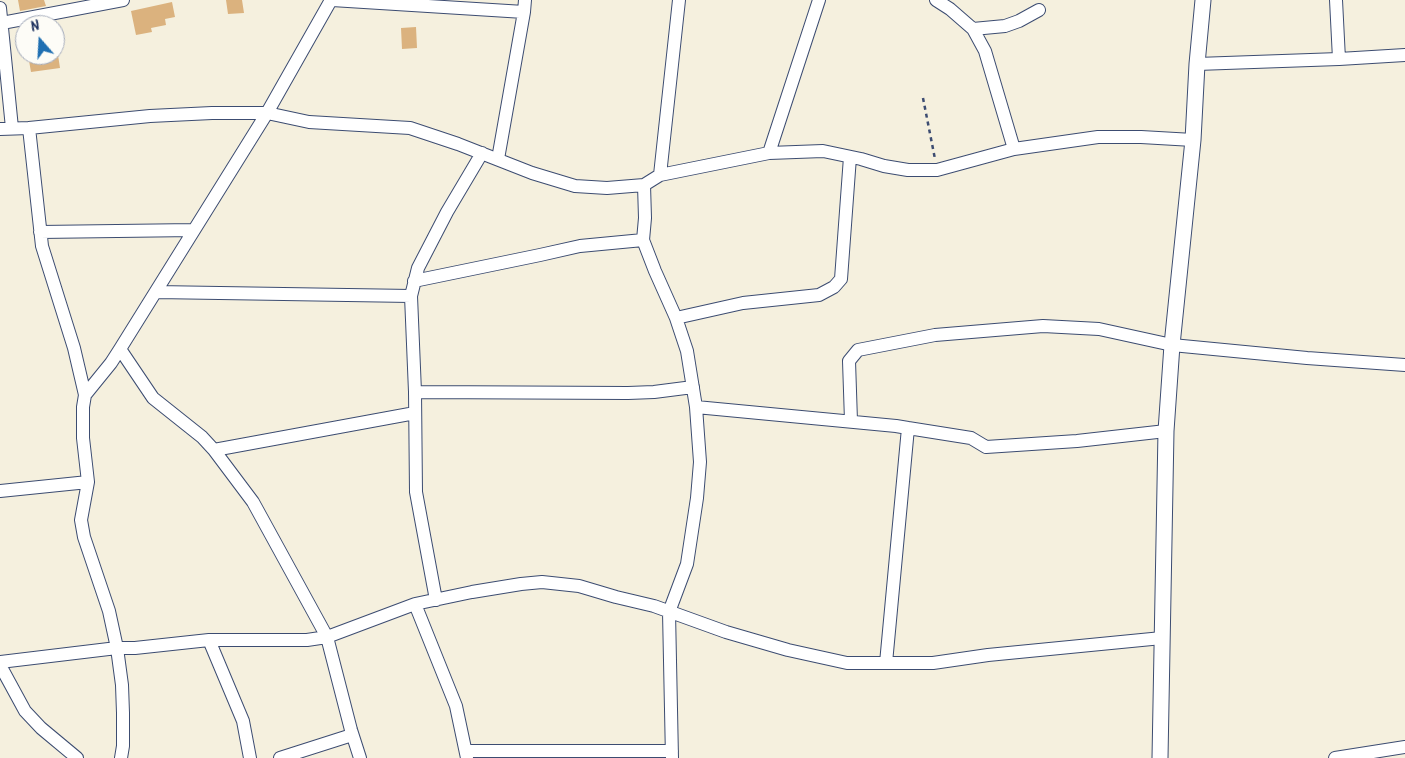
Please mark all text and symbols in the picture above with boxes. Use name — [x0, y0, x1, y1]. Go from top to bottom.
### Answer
north arrow — [15, 15, 65, 65]
text: N — [28, 15, 43, 39]

